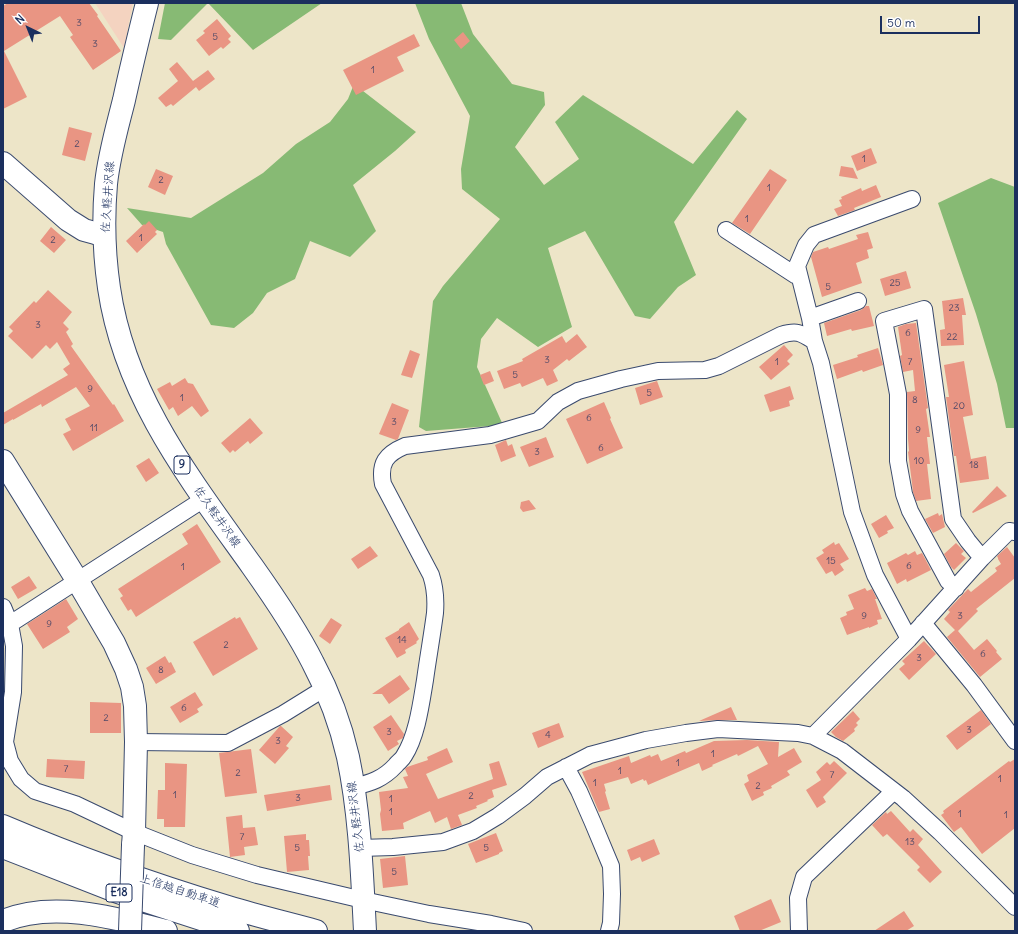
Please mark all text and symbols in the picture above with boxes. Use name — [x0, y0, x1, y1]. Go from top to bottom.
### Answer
north arrow — [8, 8, 48, 48]
scale bar — [882, 8, 982, 34]
text: N — [12, 12, 27, 27]
text: 50 m — [887, 15, 915, 30]
house number: 3 — [76, 17, 82, 29]
house number: 5 — [212, 31, 218, 43]
house number: 3 — [92, 38, 98, 50]
house number: 1 — [371, 64, 375, 76]
house number: 2 — [74, 138, 80, 150]
house number: 1 — [862, 153, 866, 165]
street label: 佐久軽井沢線 — [98, 161, 118, 233]
house number: 2 — [158, 174, 164, 186]
house number: 1 — [767, 182, 771, 194]
house number: 1 — [745, 213, 749, 225]
house number: 1 — [139, 232, 143, 244]
house number: 2 — [50, 234, 56, 246]
house number: 25 — [889, 277, 901, 289]
house number: 5 — [825, 281, 831, 293]
house number: 23 — [948, 302, 960, 314]
house number: 3 — [35, 319, 41, 331]
house number: 6 — [905, 327, 911, 339]
house number: 22 — [947, 331, 957, 343]
house number: 3 — [544, 354, 550, 366]
house number: 1 — [775, 356, 779, 368]
house number: 7 — [908, 356, 912, 368]
house number: 5 — [512, 369, 518, 381]
house number: 9 — [87, 383, 93, 395]
house number: 5 — [646, 387, 652, 399]
house number: 1 — [180, 392, 184, 404]
house number: 8 — [912, 394, 918, 406]
house number: 20 — [953, 400, 965, 412]
house number: 6 — [586, 412, 592, 424]
house number: 3 — [391, 416, 397, 428]
house number: 11 — [90, 422, 98, 434]
house number: 9 — [915, 424, 921, 436]
house number: 6 — [598, 442, 604, 454]
house number: 3 — [534, 446, 540, 458]
house number: 10 — [914, 455, 924, 467]
road number: 9 — [174, 456, 190, 474]
house number: 18 — [969, 459, 979, 471]
street label: 佐久軽井沢線 — [190, 483, 244, 551]
house number: 15 — [826, 555, 836, 567]
house number: 6 — [906, 560, 912, 572]
house number: 1 — [181, 561, 185, 573]
house number: 9 — [861, 610, 867, 622]
house number: 3 — [957, 610, 963, 622]
house number: 9 — [46, 618, 52, 630]
house number: 14 — [397, 634, 407, 646]
house number: 2 — [223, 639, 229, 651]
house number: 6 — [980, 648, 986, 660]
house number: 3 — [916, 652, 922, 664]
house number: 8 — [158, 664, 164, 676]
house number: 6 — [181, 702, 187, 714]
house number: 2 — [103, 712, 109, 724]
house number: 3 — [966, 724, 972, 736]
house number: 3 — [386, 726, 392, 738]
house number: 4 — [545, 729, 551, 741]
house number: 3 — [275, 735, 281, 747]
house number: 1 — [711, 748, 715, 760]
house number: 1 — [676, 757, 680, 769]
house number: 7 — [64, 763, 68, 775]
house number: 1 — [618, 765, 622, 777]
house number: 2 — [235, 767, 241, 779]
house number: 7 — [830, 769, 834, 781]
house number: 1 — [998, 773, 1002, 785]
house number: 1 — [593, 777, 597, 789]
street label: 佐久軽井沢線 — [344, 780, 368, 854]
house number: 2 — [755, 780, 761, 792]
house number: 1 — [173, 789, 177, 801]
house number: 2 — [468, 790, 474, 802]
house number: 3 — [295, 792, 301, 804]
house number: 1 — [389, 793, 393, 805]
house number: 1 — [389, 806, 393, 818]
house number: 1 — [958, 808, 962, 820]
house number: 1 — [1004, 809, 1008, 821]
house number: 7 — [240, 831, 244, 843]
house number: 13 — [905, 836, 915, 848]
house number: 5 — [294, 842, 300, 854]
house number: 5 — [483, 842, 489, 854]
house number: 5 — [391, 866, 397, 878]
street label: 上信越自動車道 — [138, 871, 222, 911]
road number: E18 — [106, 884, 132, 902]

